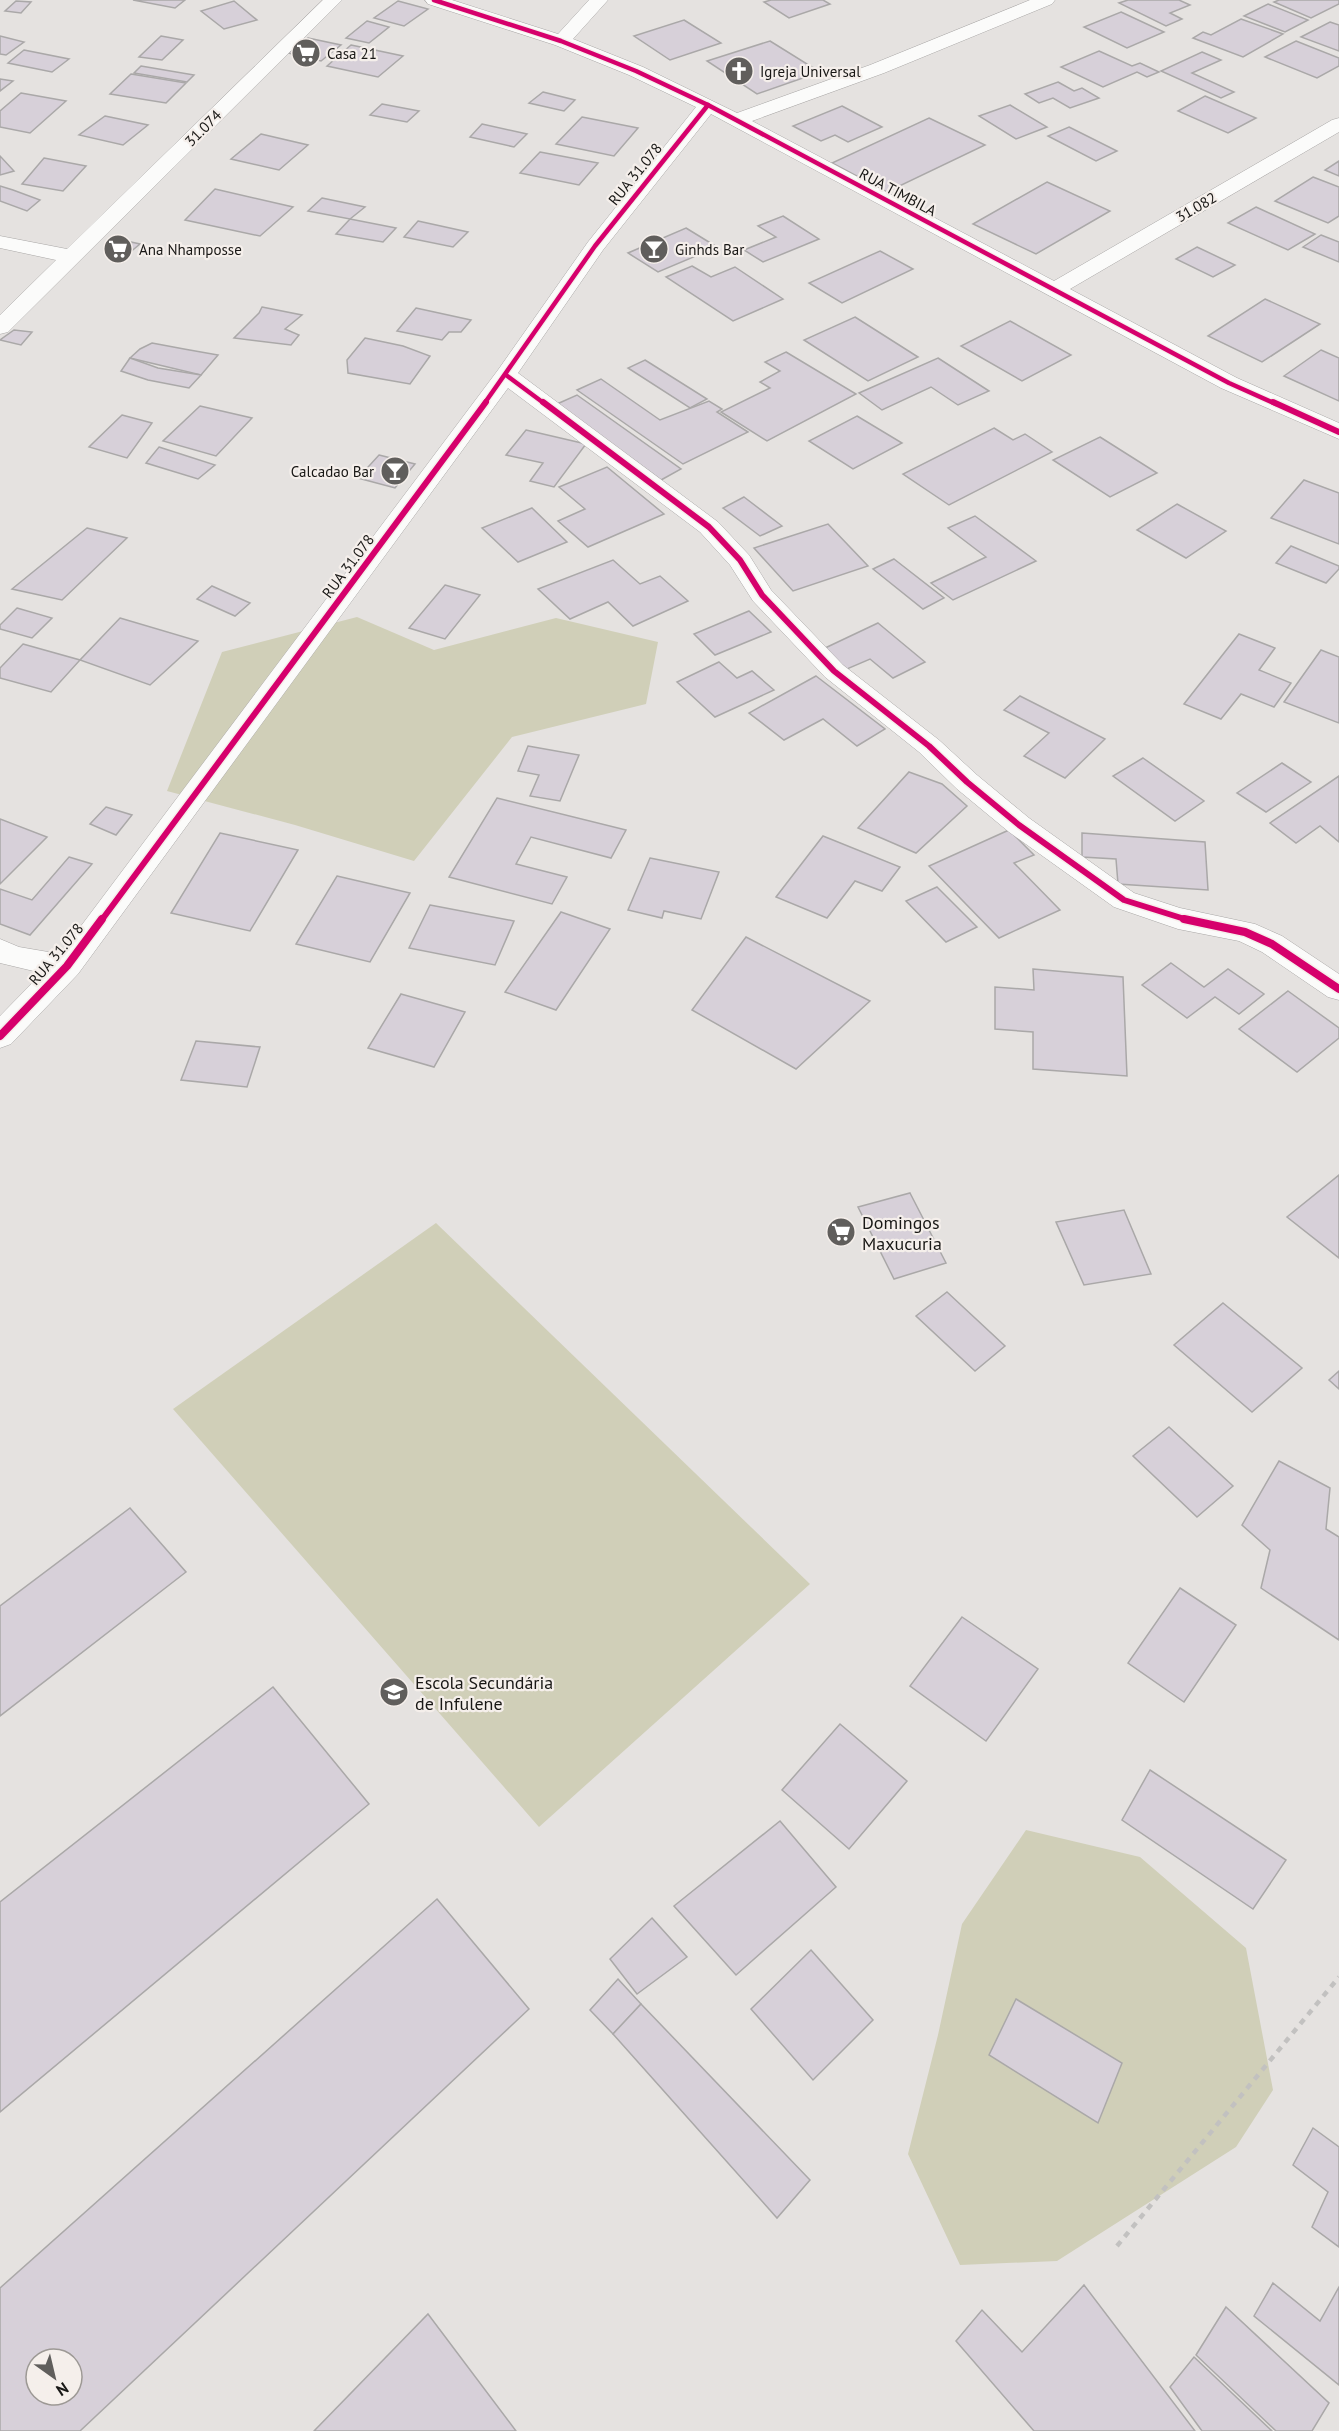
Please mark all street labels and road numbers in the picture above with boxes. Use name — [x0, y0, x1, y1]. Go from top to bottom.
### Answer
street label: 31.074 — [181, 106, 225, 150]
street label: RUA 31.078 — [604, 139, 666, 209]
street label: RUA TIMBILA — [856, 164, 940, 220]
street label: 31.082 — [1172, 188, 1220, 226]
street label: RUA 31.078 — [318, 530, 378, 602]
street label: RUA 31.078 — [25, 919, 87, 989]

